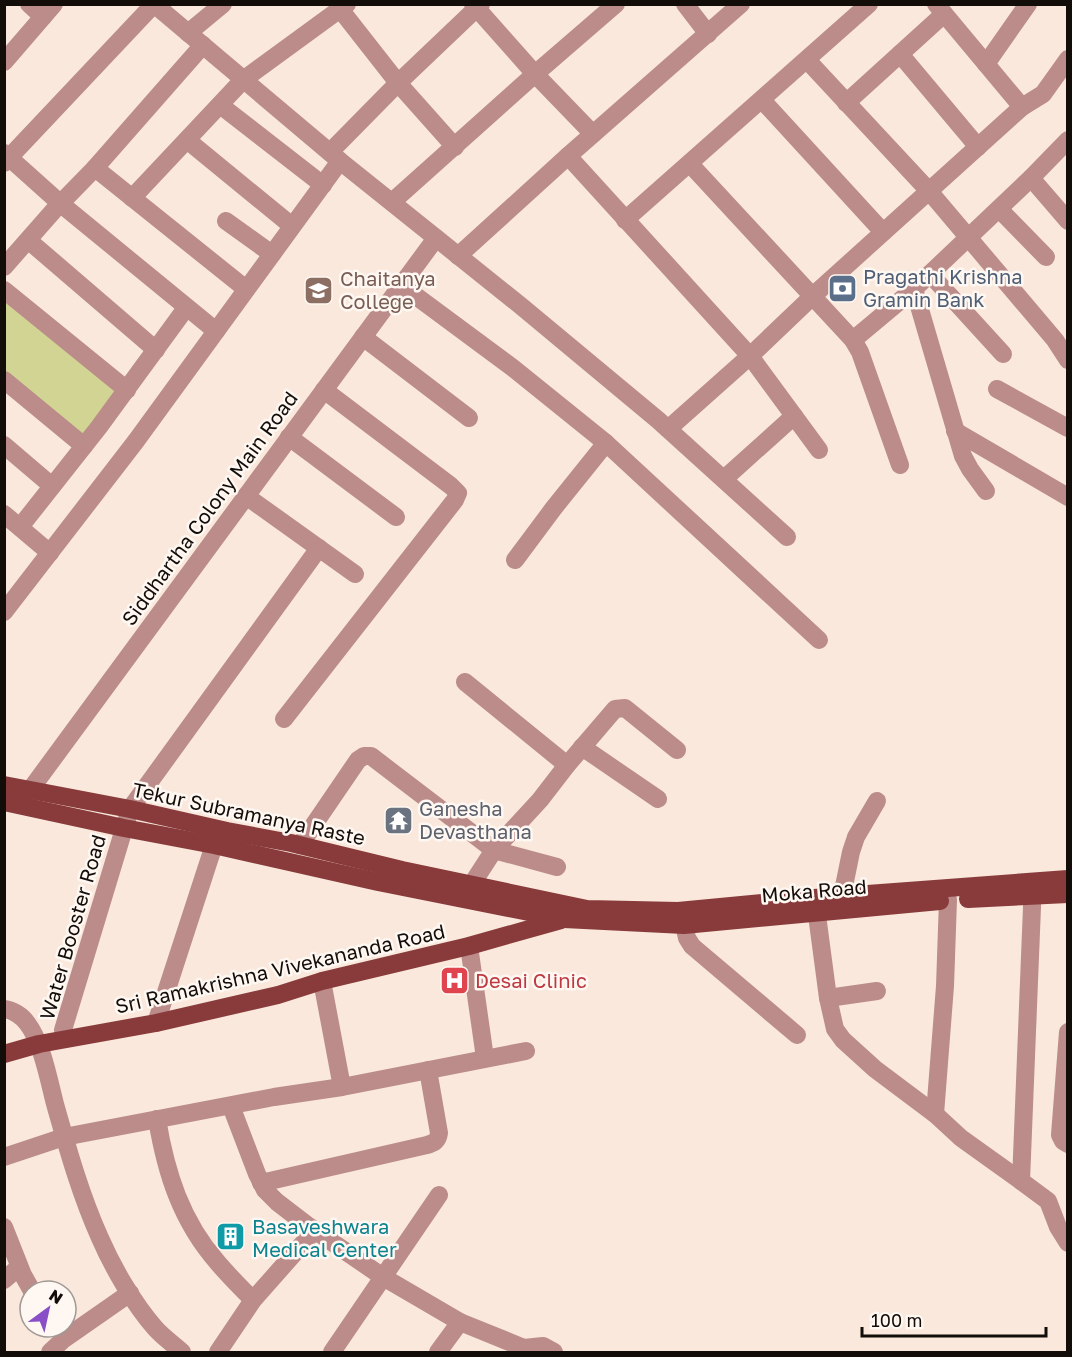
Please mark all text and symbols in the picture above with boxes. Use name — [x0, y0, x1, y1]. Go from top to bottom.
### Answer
place label: Pragathi Krishna Gramin Bank — [863, 264, 1023, 311]
place label: Chaitanya College — [340, 266, 436, 313]
bank icon: Pragathi Krishna Gramin Bank — [826, 272, 858, 304]
school or university icon: Chaitanya College — [303, 274, 335, 306]
street label: Siddhartha Colony Main Road — [116, 386, 302, 630]
street label: Tekur Subramanya Raste — [130, 777, 368, 849]
place label: Ganesha Devasthana — [419, 796, 532, 843]
temple icon: Ganesha Devasthana — [382, 804, 414, 836]
street label: Water Booster Road — [34, 832, 110, 1022]
street label: Moka Road — [760, 873, 868, 907]
street label: Sri Ramakrishna Vivekananda Road — [113, 918, 447, 1018]
hospital icon: Desai Clinic — [438, 964, 470, 996]
place label: Desai Clinic — [475, 968, 587, 992]
place label: Basaveshwara Medical Center — [252, 1214, 397, 1261]
building icon: Basaveshwara Medical Center — [215, 1221, 247, 1253]
north arrow — [18, 1279, 78, 1339]
text: N — [46, 1285, 67, 1308]
scale bar — [862, 1300, 1046, 1338]
text: 100 m — [871, 1309, 922, 1331]

